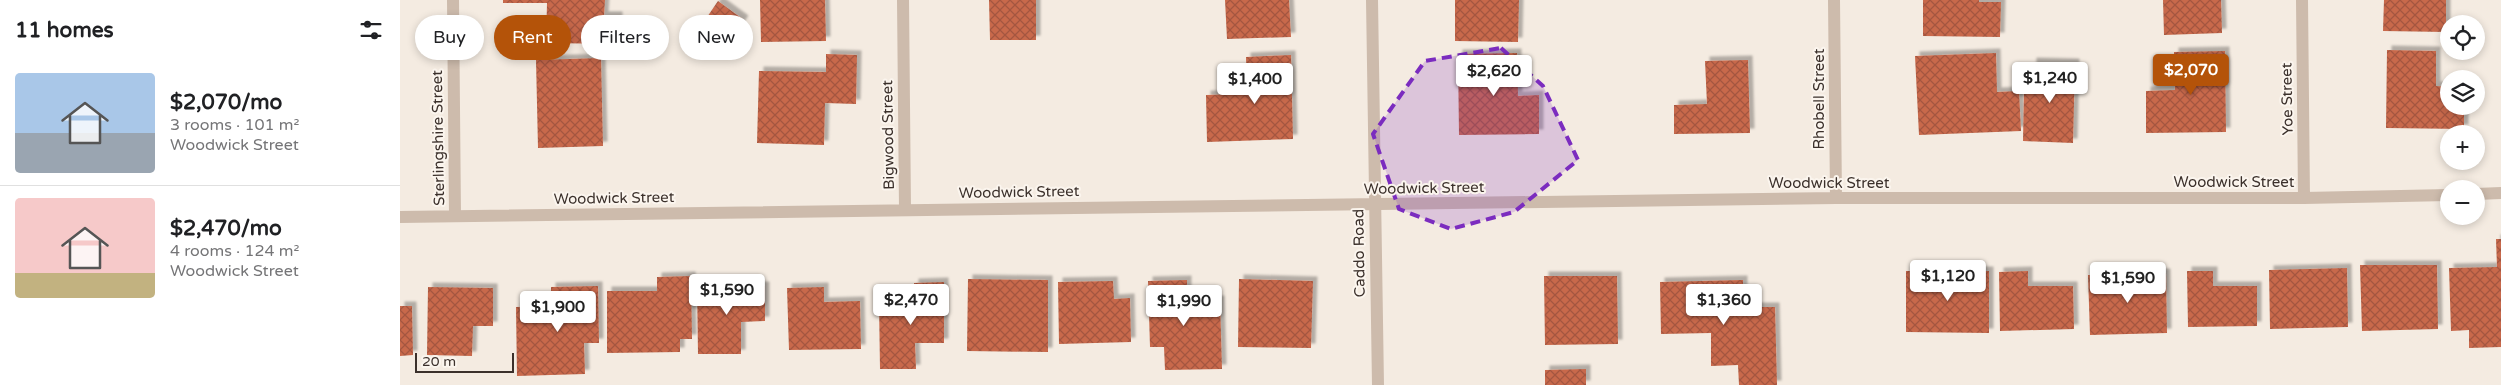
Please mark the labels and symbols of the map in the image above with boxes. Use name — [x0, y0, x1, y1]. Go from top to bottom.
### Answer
street label: Rhobell Street — [1810, 48, 1828, 150]
pin: $2,620 — [1453, 54, 1535, 97]
pin: $2,070 — [2150, 54, 2232, 96]
pin: $1,400 — [1214, 62, 1296, 105]
pin: $1,240 — [2009, 62, 2091, 104]
street label: Yoe Street — [2277, 62, 2297, 136]
street label: Sterlingshire Street — [428, 70, 448, 206]
street label: Bigwood Street — [878, 80, 898, 190]
street label: Woodwick Street — [2174, 173, 2295, 191]
street label: Woodwick Street — [1769, 174, 1890, 192]
street label: Woodwick Street — [1363, 178, 1485, 198]
street label: Woodwick Street — [958, 182, 1080, 202]
street label: Woodwick Street — [553, 188, 675, 208]
street label: Caddo Road — [1349, 209, 1369, 297]
pin: $1,120 — [1907, 260, 1989, 302]
pin: $1,590 — [2087, 262, 2169, 304]
pin: $1,590 — [686, 274, 768, 316]
pin: $2,470 — [870, 284, 952, 326]
pin: $1,990 — [1143, 284, 1225, 327]
pin: $1,360 — [1683, 284, 1765, 326]
pin: $1,900 — [517, 290, 599, 333]
scale bar — [415, 350, 514, 373]

